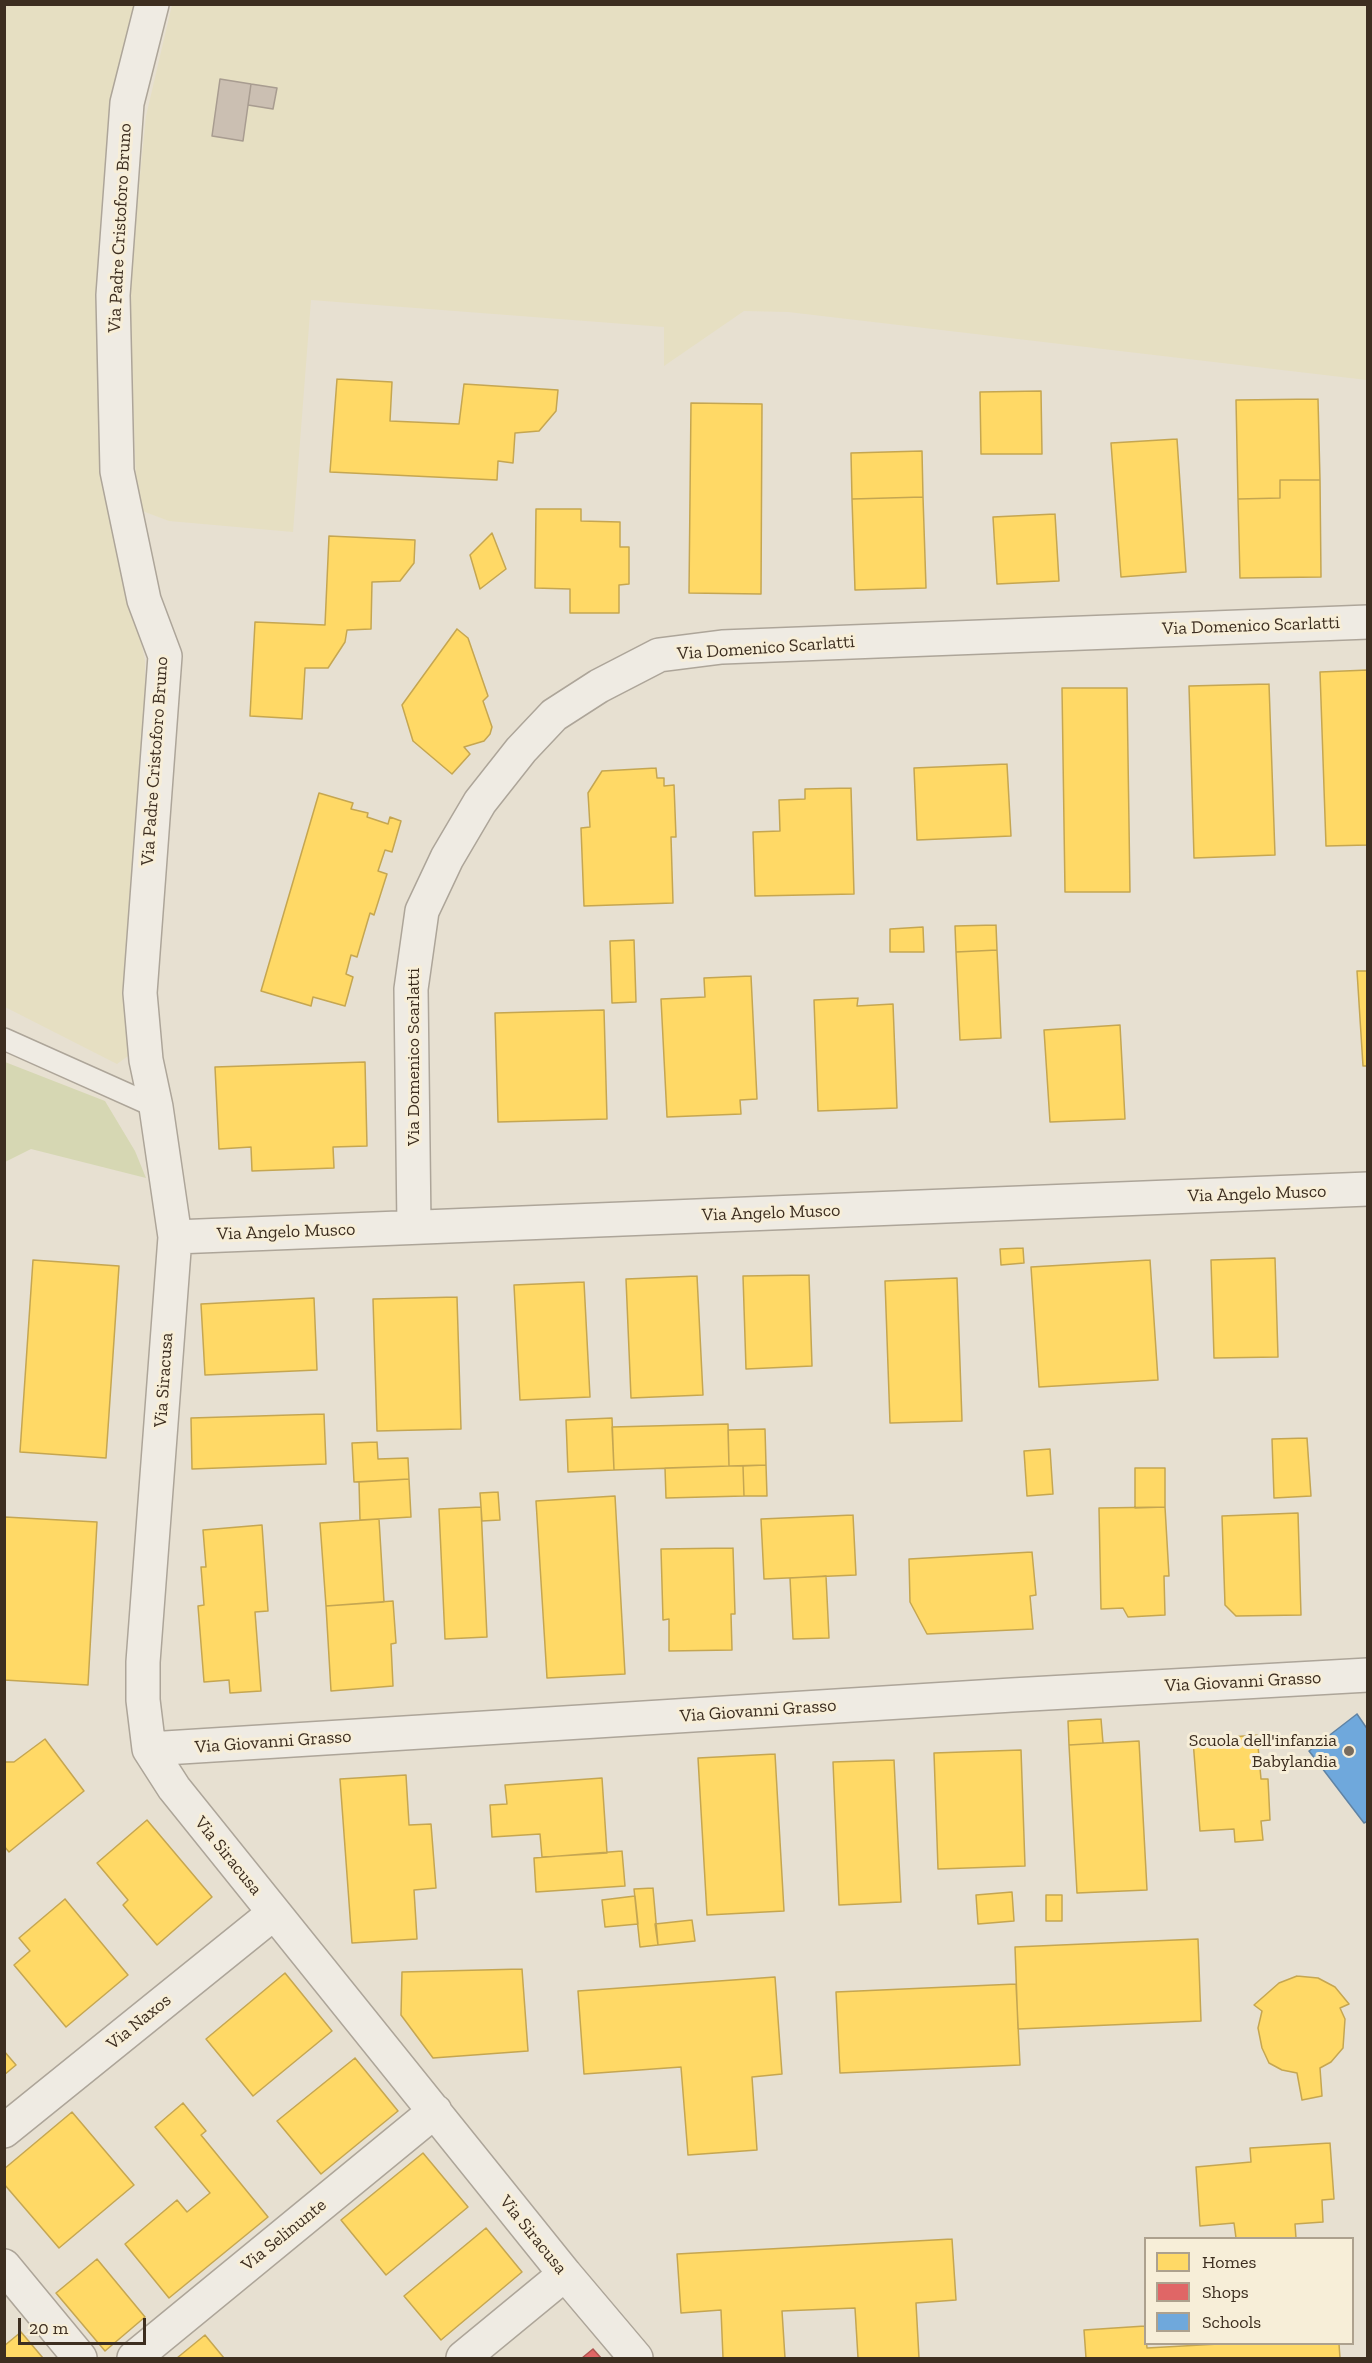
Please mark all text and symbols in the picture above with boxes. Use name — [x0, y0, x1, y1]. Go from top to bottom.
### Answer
street label: Via Padre Cristoforo Bruno — [104, 123, 136, 333]
street label: Via Domenico Scarlatti — [1162, 612, 1340, 640]
street label: Via Domenico Scarlatti — [676, 631, 856, 665]
street label: Via Padre Cristoforo Bruno — [137, 656, 173, 866]
street label: Via Domenico Scarlatti — [403, 968, 425, 1146]
street label: Via Angelo Musco — [1187, 1181, 1327, 1207]
street label: Via Angelo Musco — [701, 1200, 841, 1226]
street label: Via Angelo Musco — [216, 1219, 356, 1245]
street label: Via Siracusa — [150, 1332, 178, 1428]
street label: Via Giovanni Grasso — [1164, 1667, 1322, 1697]
street label: Via Giovanni Grasso — [679, 1695, 837, 1727]
street label: Via Giovanni Grasso — [194, 1726, 352, 1758]
place label: Scuola dell'infanzia Babylandia — [1189, 1730, 1337, 1772]
marker: Scuola dell'infanzia Babylandia — [1342, 1744, 1356, 1758]
street label: Via Siracusa — [190, 1812, 266, 1900]
street label: Via Naxos — [102, 1989, 176, 2055]
street label: Via Siracusa — [495, 2191, 571, 2279]
street label: Via Selinunte — [237, 2194, 331, 2276]
legend — [1144, 2237, 1354, 2345]
text: Homes — [1202, 2251, 1256, 2273]
text: Shops — [1202, 2281, 1249, 2303]
scale bar — [21, 2306, 148, 2344]
text: Schools — [1202, 2311, 1261, 2333]
text: 20 m — [29, 2317, 68, 2339]

